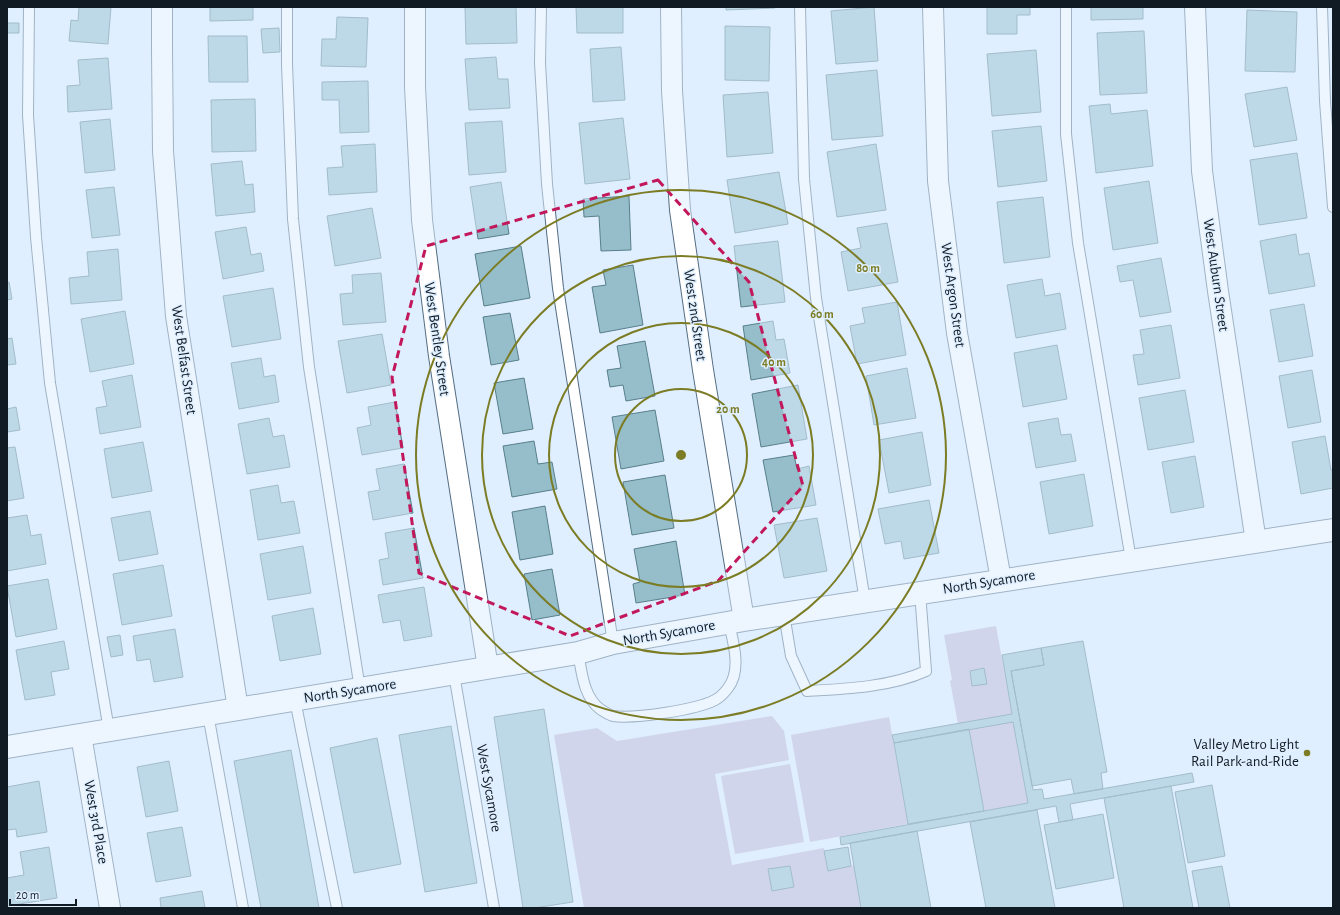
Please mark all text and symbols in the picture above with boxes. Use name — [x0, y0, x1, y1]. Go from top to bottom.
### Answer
street label: West Auburn Street — [1201, 217, 1231, 333]
street label: West Argon Street — [938, 242, 968, 349]
text: 80 m — [856, 262, 880, 274]
street label: West 2nd Street — [681, 268, 709, 362]
street label: West Bentley Street — [422, 281, 452, 397]
street label: West Belfast Street — [169, 304, 199, 416]
text: 60 m — [810, 308, 834, 320]
text: 40 m — [762, 356, 786, 368]
text: 20 m — [716, 403, 740, 415]
centre of rings — [674, 448, 688, 462]
street label: North Sycamore — [942, 567, 1036, 597]
street label: North Sycamore — [622, 617, 716, 648]
street label: North Sycamore — [303, 676, 397, 706]
place label: Valley Metro Light Rail Park-and-Ride — [1191, 737, 1299, 769]
street label: West Sycamore — [474, 743, 504, 833]
marker: Valley Metro Light Rail Park-and-Ride — [1302, 748, 1312, 758]
street label: West 3rd Place — [81, 779, 111, 865]
scale bar — [10, 881, 76, 907]
text: 20 m — [16, 889, 39, 901]

